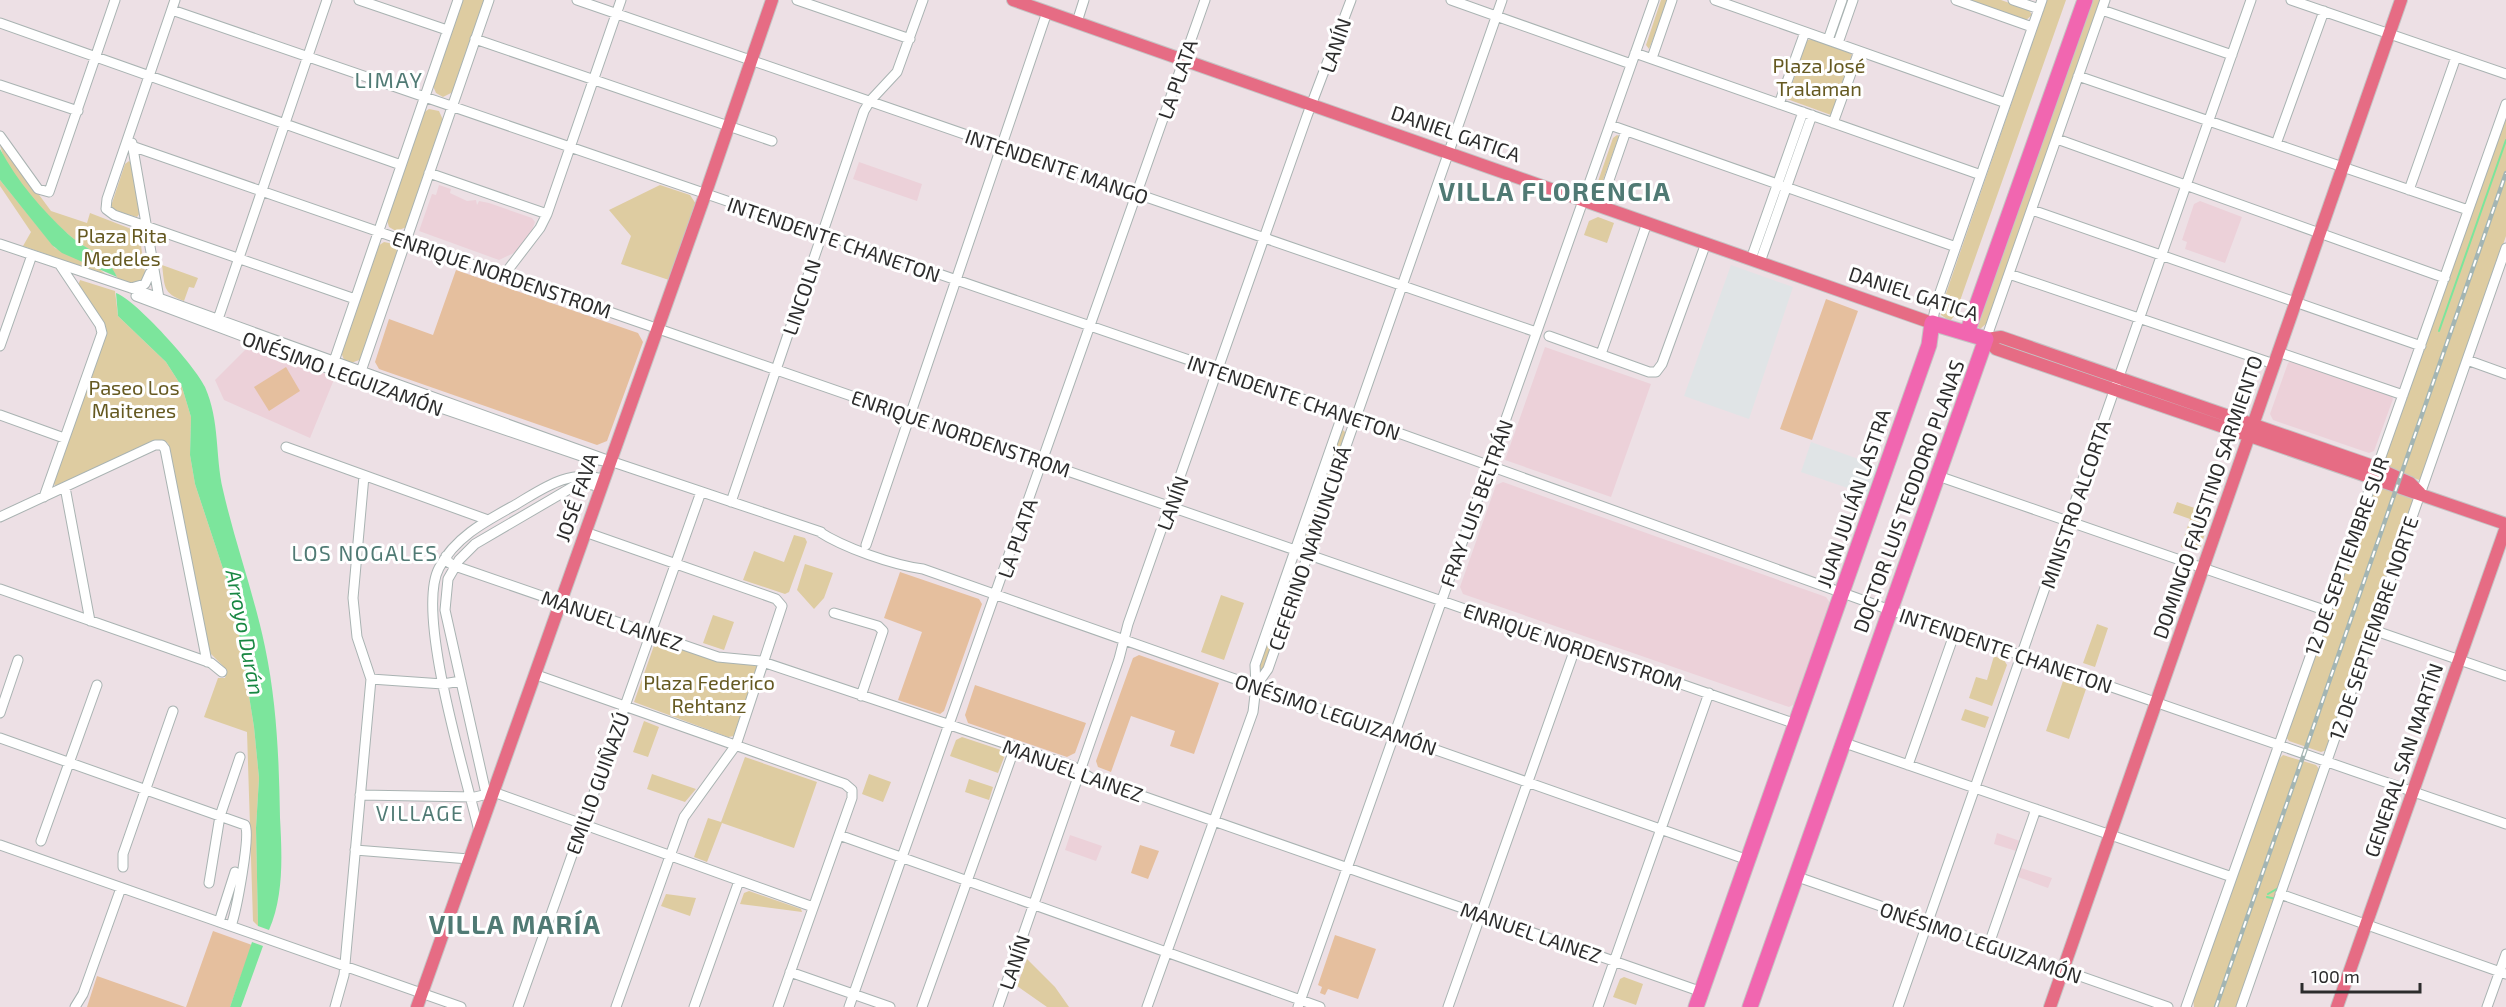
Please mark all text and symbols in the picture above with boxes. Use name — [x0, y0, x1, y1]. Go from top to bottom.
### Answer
street label: LANÍN — [1315, 15, 1355, 75]
street label: LA PLATA — [1152, 35, 1202, 122]
park label: Plaza José Tralaman — [1772, 53, 1866, 100]
district label: LIMAY — [355, 66, 423, 92]
street label: DANIEL GATICA — [1388, 100, 1524, 167]
street label: INTENDENTE MANGO — [962, 123, 1152, 209]
district label: VILLA FLORENCIA — [1438, 175, 1672, 206]
street label: INTENDENTE CHANETON — [724, 191, 944, 287]
park label: Plaza Rita Medeles — [77, 223, 167, 270]
street label: ENRIQUE NORDENSTROM — [389, 225, 615, 323]
street label: LINCOLN — [777, 256, 825, 338]
street label: DANIEL GATICA — [1846, 261, 1982, 325]
street label: ONÉSIMO LEGUIZAMÓN — [239, 326, 447, 420]
street label: INTENDENTE CHANETON — [1184, 349, 1404, 445]
street label: DOMINGO FAUSTINO SARMIENTO — [2147, 352, 2267, 642]
street label: DOCTOR LUIS TEODORO PLANAS — [1847, 356, 1969, 636]
park label: Paseo Los Maitenes — [88, 375, 180, 422]
street label: ENRIQUE NORDENSTROM — [848, 384, 1074, 482]
street label: JUAN JULIÁN LASTRA — [1811, 405, 1895, 591]
street label: FRAY LUIS BELTRÁN — [1435, 416, 1517, 590]
street label: MINISTRO ALCORTA — [2035, 416, 2115, 591]
street label: CEFERINO NAMUNCURÁ — [1263, 442, 1356, 654]
street label: JOSÉ FAVA — [550, 449, 603, 545]
street label: 12 DE SEPTIEMBRE SUR — [2299, 453, 2393, 659]
street label: LANÍN — [1151, 473, 1193, 533]
street label: LA PLATA — [992, 494, 1042, 581]
street label: 12 DE SEPTIEMBRE NORTE — [2323, 513, 2423, 743]
district label: LOS NOGALES — [292, 540, 438, 565]
water label: Arroyo Durán — [220, 566, 270, 697]
street label: MANUEL LAINEZ — [538, 585, 686, 655]
street label: ENRIQUE NORDENSTROM — [1460, 597, 1686, 695]
street label: INTENDENTE CHANETON — [1896, 602, 2116, 698]
street label: GENERAL SAN MARTÍN — [2359, 660, 2447, 860]
street label: ONÉSIMO LEGUIZAMÓN — [1232, 668, 1440, 760]
park label: Plaza Federico Rehtanz — [643, 670, 775, 717]
street label: EMILIO GUIÑAZÚ — [560, 709, 634, 857]
street label: MANUEL LAINEZ — [1000, 734, 1146, 806]
district label: VILLAGE — [376, 800, 464, 825]
street label: ONÉSIMO LEGUIZAMÓN — [1877, 896, 2085, 988]
street label: MANUEL LAINEZ — [1457, 897, 1605, 967]
district label: VILLA MARÍA — [429, 908, 601, 939]
street label: LANÍN — [994, 932, 1034, 992]
scale bar — [2302, 956, 2420, 994]
text: 100 m — [2311, 965, 2360, 987]

